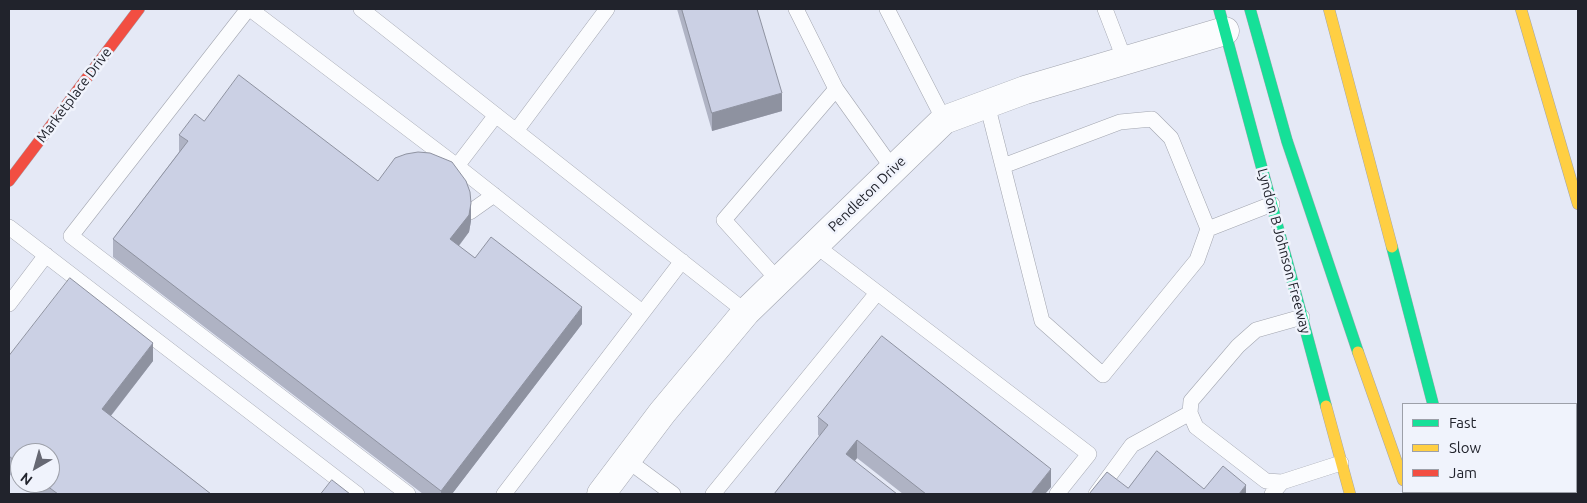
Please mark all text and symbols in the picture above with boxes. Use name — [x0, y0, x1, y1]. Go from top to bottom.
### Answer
street label: Marketplace Drive — [33, 44, 115, 146]
street label: Pendleton Drive — [825, 153, 909, 235]
street label: Lyndon B Johnson Freeway — [1254, 166, 1314, 336]
legend — [1402, 403, 1577, 493]
text: Fast — [1449, 414, 1476, 431]
text: Slow — [1449, 439, 1481, 456]
north arrow — [10, 443, 60, 493]
text: Jam — [1449, 464, 1477, 481]
text: N — [17, 470, 35, 489]

